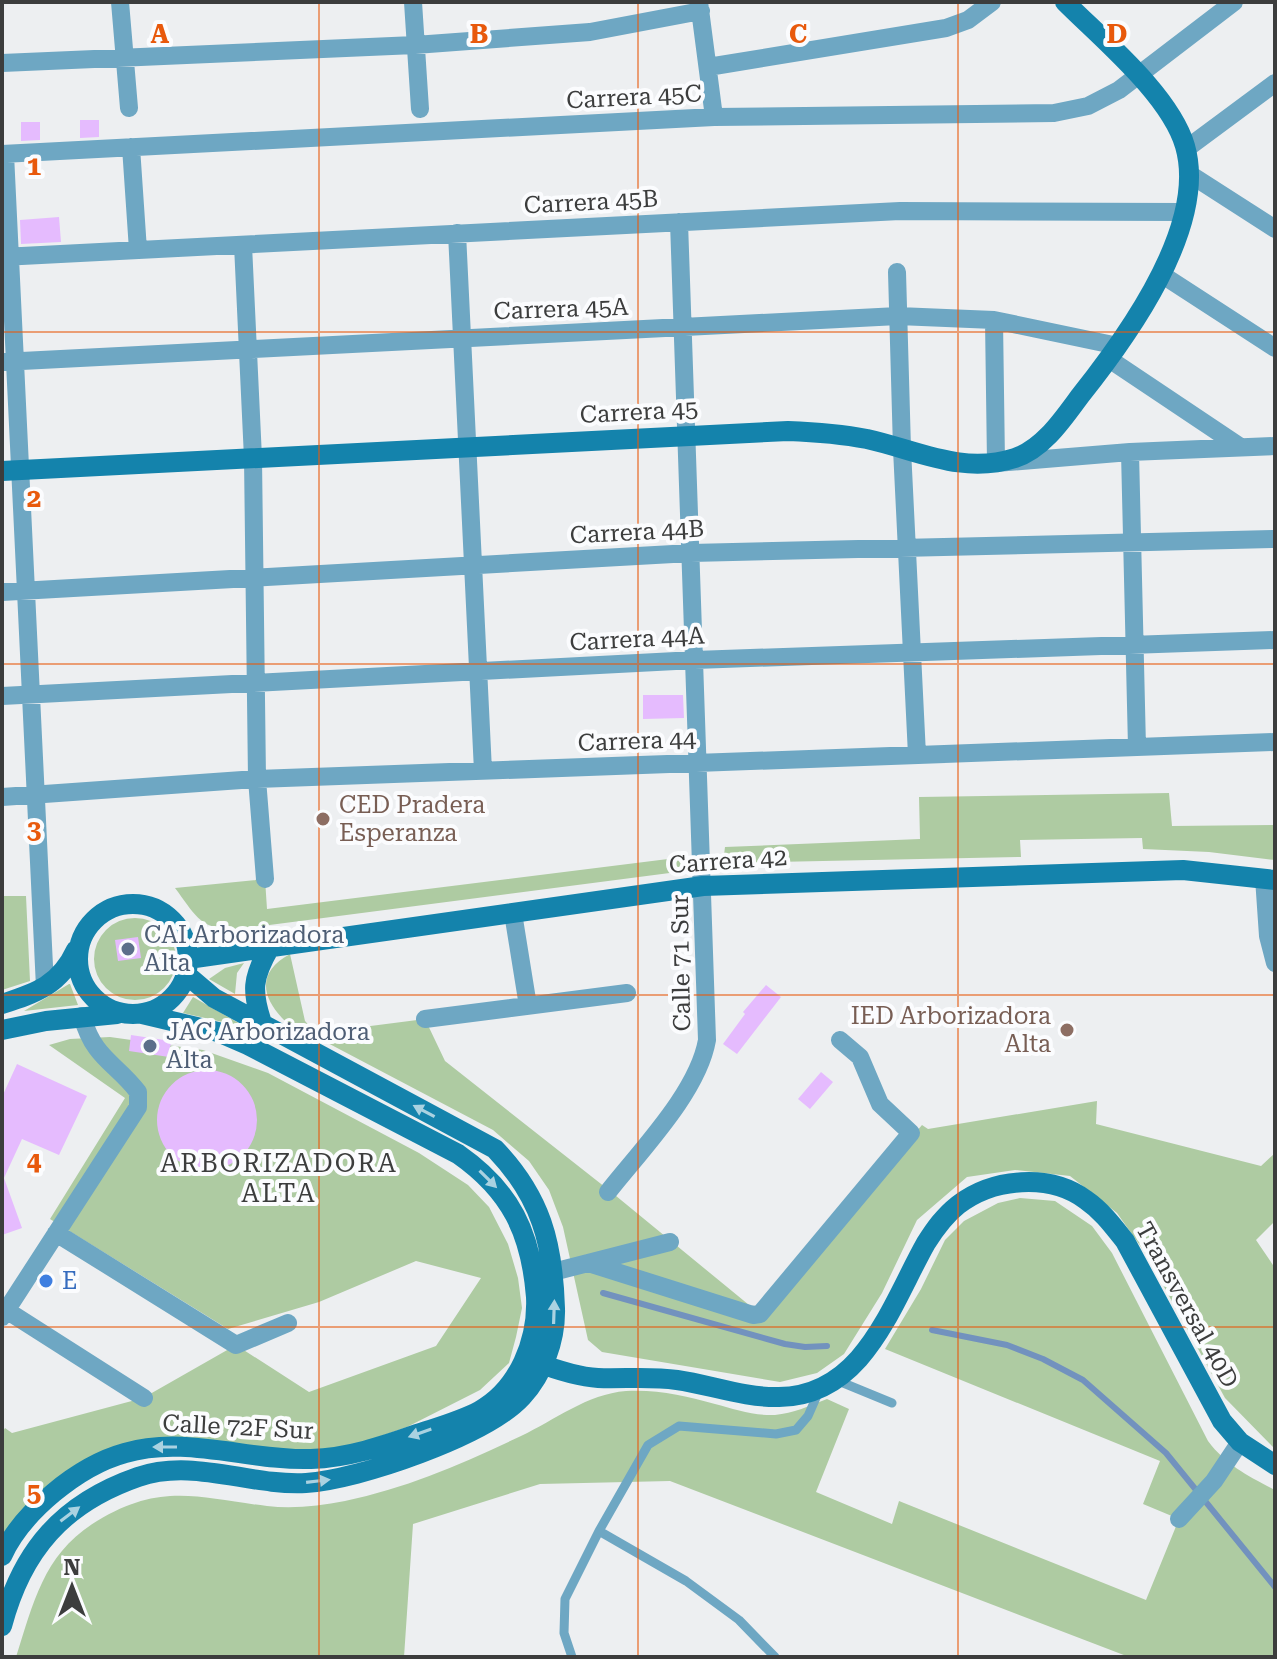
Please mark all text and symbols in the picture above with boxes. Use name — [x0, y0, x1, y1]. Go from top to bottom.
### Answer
text: A — [151, 19, 170, 49]
text: B — [470, 19, 488, 49]
text: C — [789, 19, 807, 49]
text: D — [1107, 19, 1127, 49]
street label: Carrera 45C — [566, 79, 702, 115]
text: 1 — [27, 151, 41, 181]
street label: Carrera 45B — [523, 184, 659, 220]
street label: Carrera 45A — [493, 293, 629, 325]
street label: Carrera 45 — [579, 395, 699, 429]
text: 2 — [27, 483, 41, 513]
street label: Carrera 44B — [569, 514, 705, 550]
street label: Carrera 44A — [569, 621, 705, 657]
street label: Carrera 44 — [577, 725, 697, 757]
place label: CED Pradera Esperanza — [339, 791, 485, 847]
marker: CED Pradera Esperanza — [314, 810, 332, 828]
text: 3 — [27, 815, 41, 845]
street label: Carrera 42 — [668, 843, 788, 879]
street label: Calle 71 Sur — [666, 894, 696, 1032]
place label: CAI Arborizadora Alta — [144, 921, 344, 977]
marker: CAI Arborizadora Alta — [119, 940, 137, 958]
place label: IED Arborizadora Alta — [851, 1002, 1051, 1058]
place label: JAC Arborizadora Alta — [166, 1018, 370, 1074]
marker: IED Arborizadora Alta — [1058, 1021, 1076, 1039]
marker: JAC Arborizadora Alta — [141, 1037, 159, 1055]
one-way arrow — [413, 1104, 436, 1117]
text: 4 — [27, 1146, 42, 1176]
district label: ARBORIZADORA ALTA — [160, 1148, 398, 1208]
one-way arrow — [478, 1169, 497, 1187]
street label: Transversal 40D — [1130, 1217, 1244, 1393]
place label: E — [62, 1267, 77, 1295]
marker: E — [37, 1272, 55, 1290]
one-way arrow — [547, 1299, 560, 1324]
street label: Calle 72F Sur — [162, 1409, 314, 1445]
one-way arrow — [408, 1427, 432, 1440]
one-way arrow — [151, 1441, 177, 1453]
one-way arrow — [306, 1475, 331, 1488]
text: 5 — [27, 1478, 41, 1508]
one-way arrow — [60, 1506, 80, 1522]
north arrow — [32, 1547, 112, 1627]
text: N — [64, 1555, 81, 1580]

